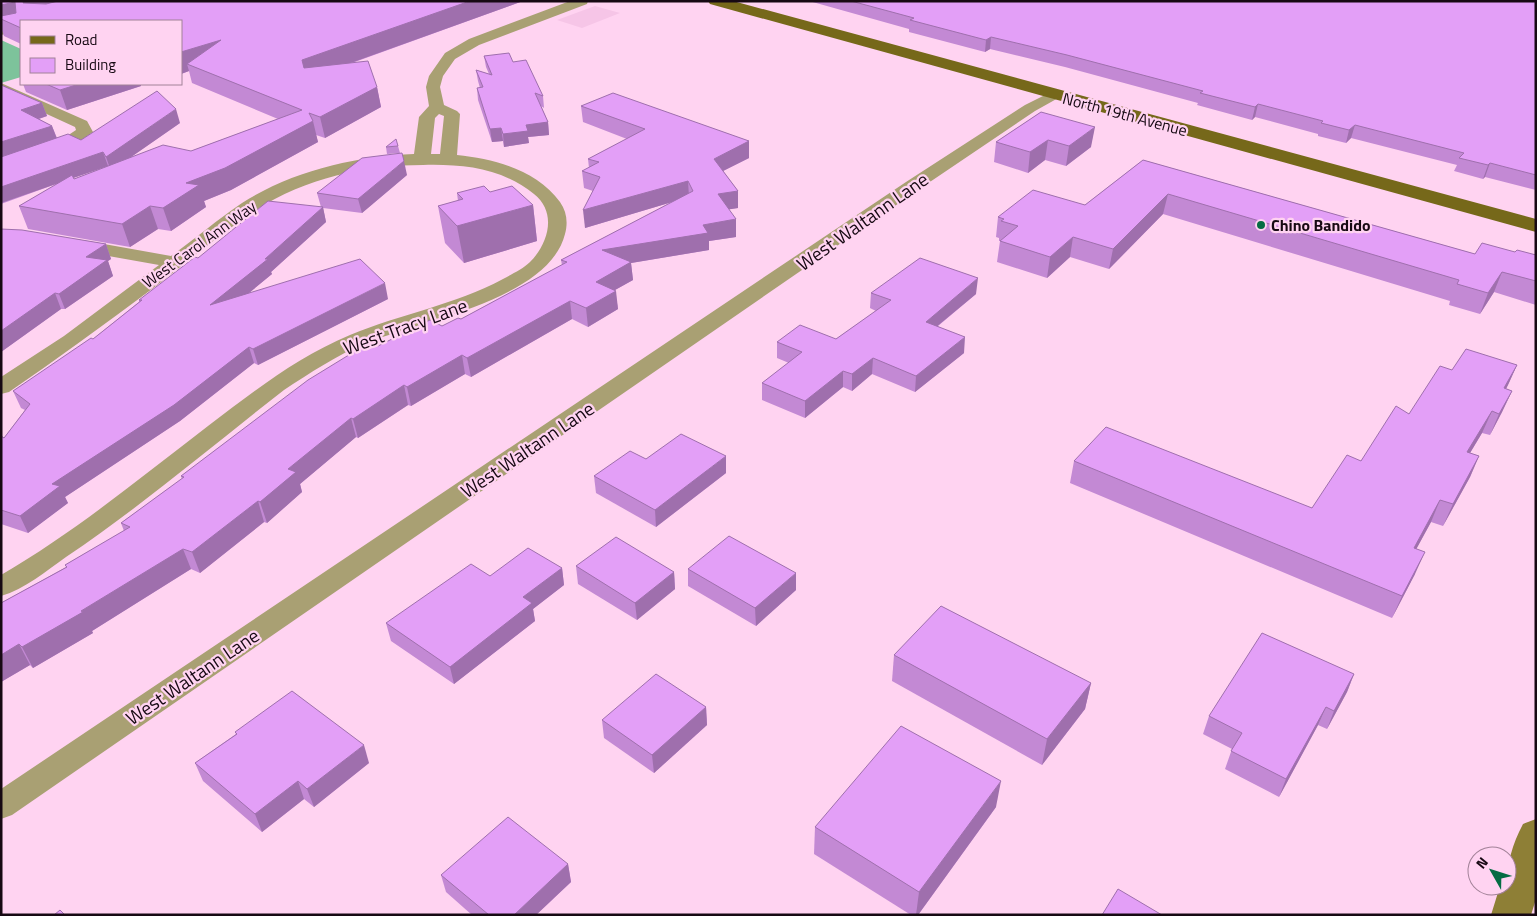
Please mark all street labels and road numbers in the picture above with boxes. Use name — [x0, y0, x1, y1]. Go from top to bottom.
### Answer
street label: North 19th Avenue — [1060, 86, 1190, 142]
street label: West Waltann Lane — [790, 165, 934, 277]
street label: West Carol Ann Way — [137, 194, 261, 294]
street label: West Tracy Lane — [339, 290, 471, 362]
street label: West Waltann Lane — [454, 394, 600, 504]
street label: West Waltann Lane — [119, 621, 265, 731]

